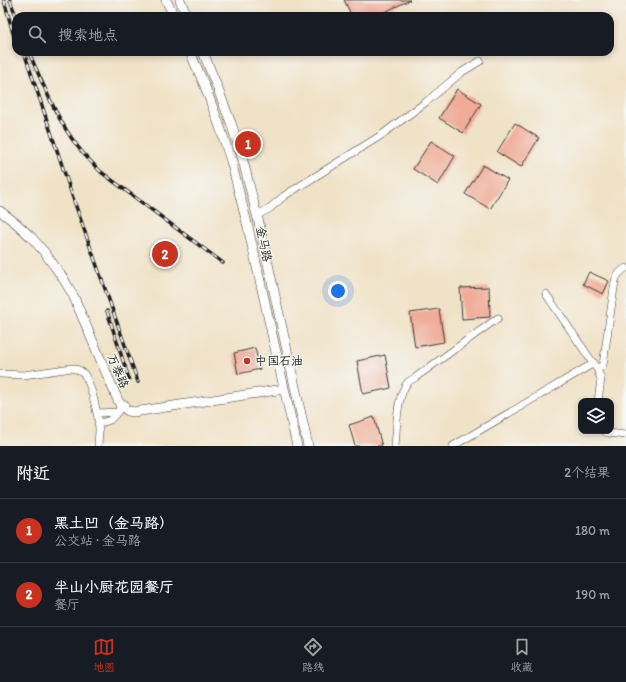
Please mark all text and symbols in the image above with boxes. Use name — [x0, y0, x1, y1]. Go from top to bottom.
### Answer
search box — [12, 12, 614, 56]
icon: search — [26, 23, 48, 45]
text: 搜索地点 — [58, 26, 118, 44]
pin: 1 — [235, 129, 261, 159]
street label: 金马路 — [253, 225, 275, 263]
pin: 2 — [152, 239, 178, 269]
your location — [328, 281, 348, 301]
street label: 万泰路 — [105, 352, 131, 390]
place label: 中国石油 — [255, 354, 303, 368]
marker: 中国石油 — [242, 356, 252, 366]
map controls — [578, 398, 614, 434]
button: layers — [578, 398, 614, 434]
text: 附近 — [16, 463, 50, 483]
text: 2个结果 — [564, 465, 610, 480]
text: 黑土凹（金马路） — [54, 514, 174, 532]
text: 1 — [26, 523, 32, 538]
text: 180 m — [575, 523, 610, 538]
text: 公交站 · 金马路 — [54, 533, 141, 548]
text: 半山小厨花园餐厅 — [54, 578, 174, 596]
text: 2 — [26, 587, 32, 602]
text: 190 m — [575, 587, 610, 602]
text: 餐厅 — [54, 597, 80, 612]
tab: 地图 — [93, 636, 115, 674]
tab: 路线 — [302, 636, 324, 674]
tab: 收藏 — [511, 636, 533, 674]

